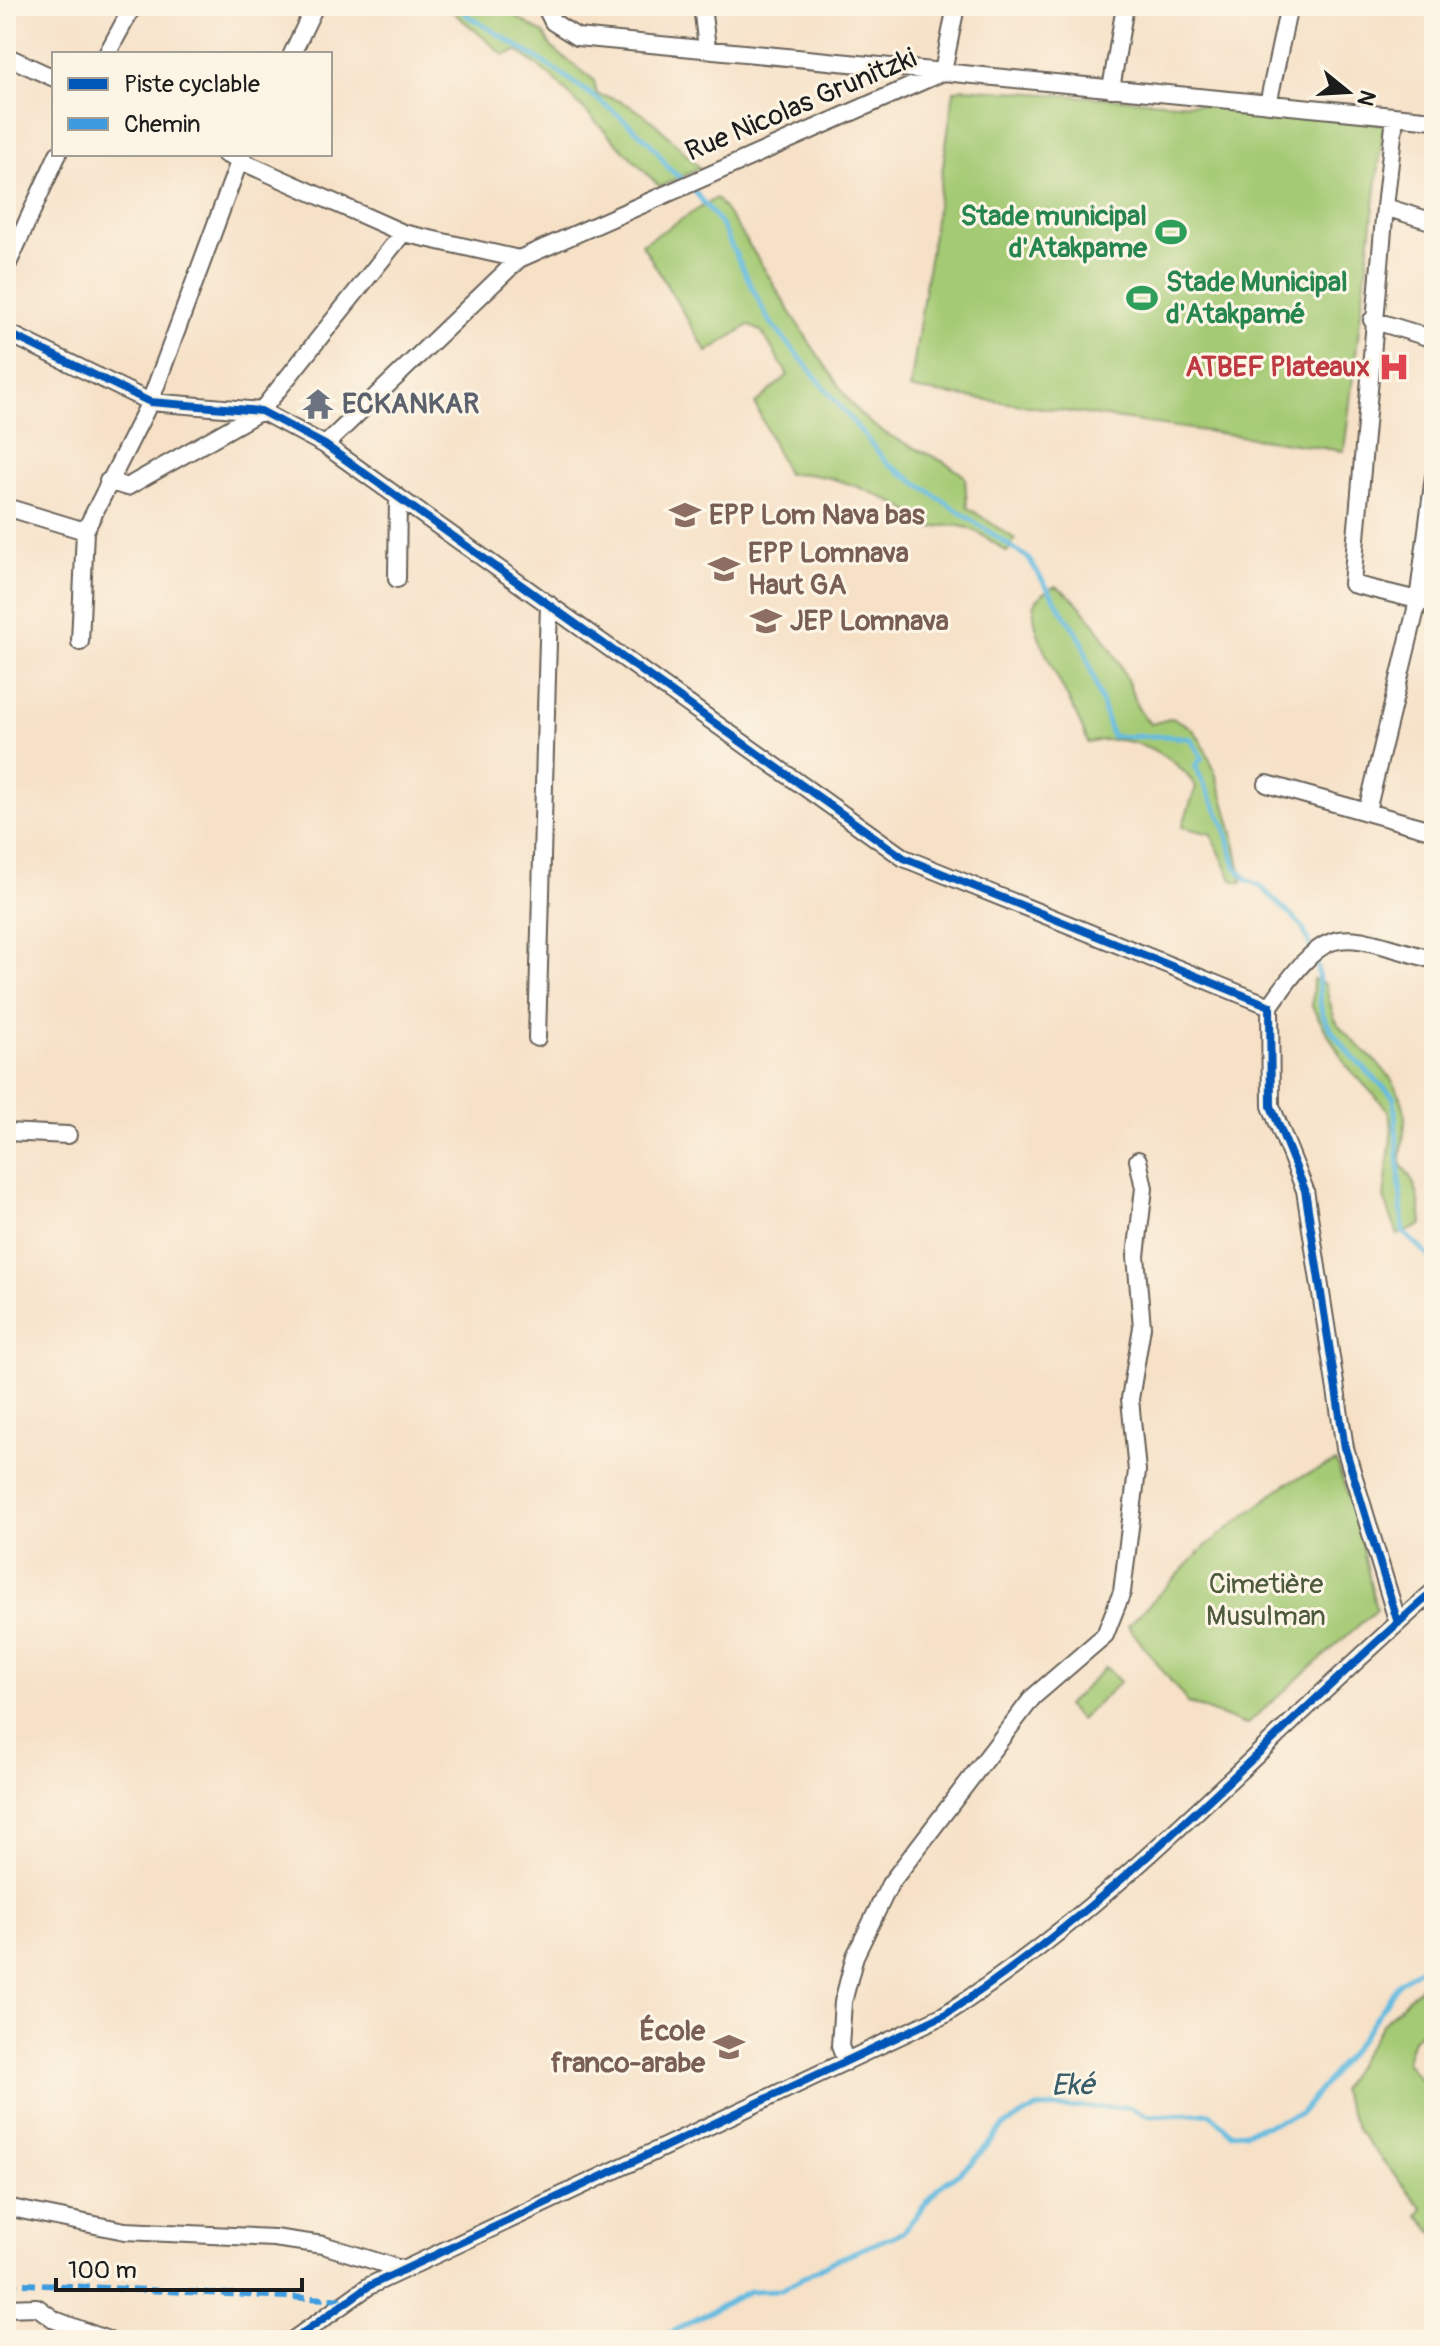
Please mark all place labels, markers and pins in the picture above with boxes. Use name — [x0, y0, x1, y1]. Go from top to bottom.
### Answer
place label: Stade municipal d'Atakpame — [961, 199, 1148, 266]
sports icon: Stade municipal d'Atakpame — [1154, 215, 1188, 249]
place label: Stade Municipal d'Atakpamé — [1166, 265, 1348, 332]
sports icon: Stade Municipal d'Atakpamé — [1125, 281, 1159, 315]
place label: ATBEF Plateaux — [1185, 350, 1370, 385]
hospital icon: ATBEF Plateaux — [1377, 350, 1411, 384]
temple icon: ECKANKAR — [301, 387, 335, 421]
place label: ECKANKAR — [342, 387, 479, 422]
school or university icon: EPP Lom Nava bas — [668, 498, 702, 532]
place label: EPP Lom Nava bas — [709, 498, 925, 533]
place label: EPP Lomnava Haut GA — [748, 536, 909, 603]
school or university icon: EPP Lomnava Haut GA — [707, 552, 741, 586]
school or university icon: JEP Lomnava — [749, 604, 783, 638]
place label: JEP Lomnava — [790, 604, 949, 639]
place label: École franco-arabe — [551, 2014, 706, 2081]
school or university icon: École franco-arabe — [712, 2030, 746, 2064]

